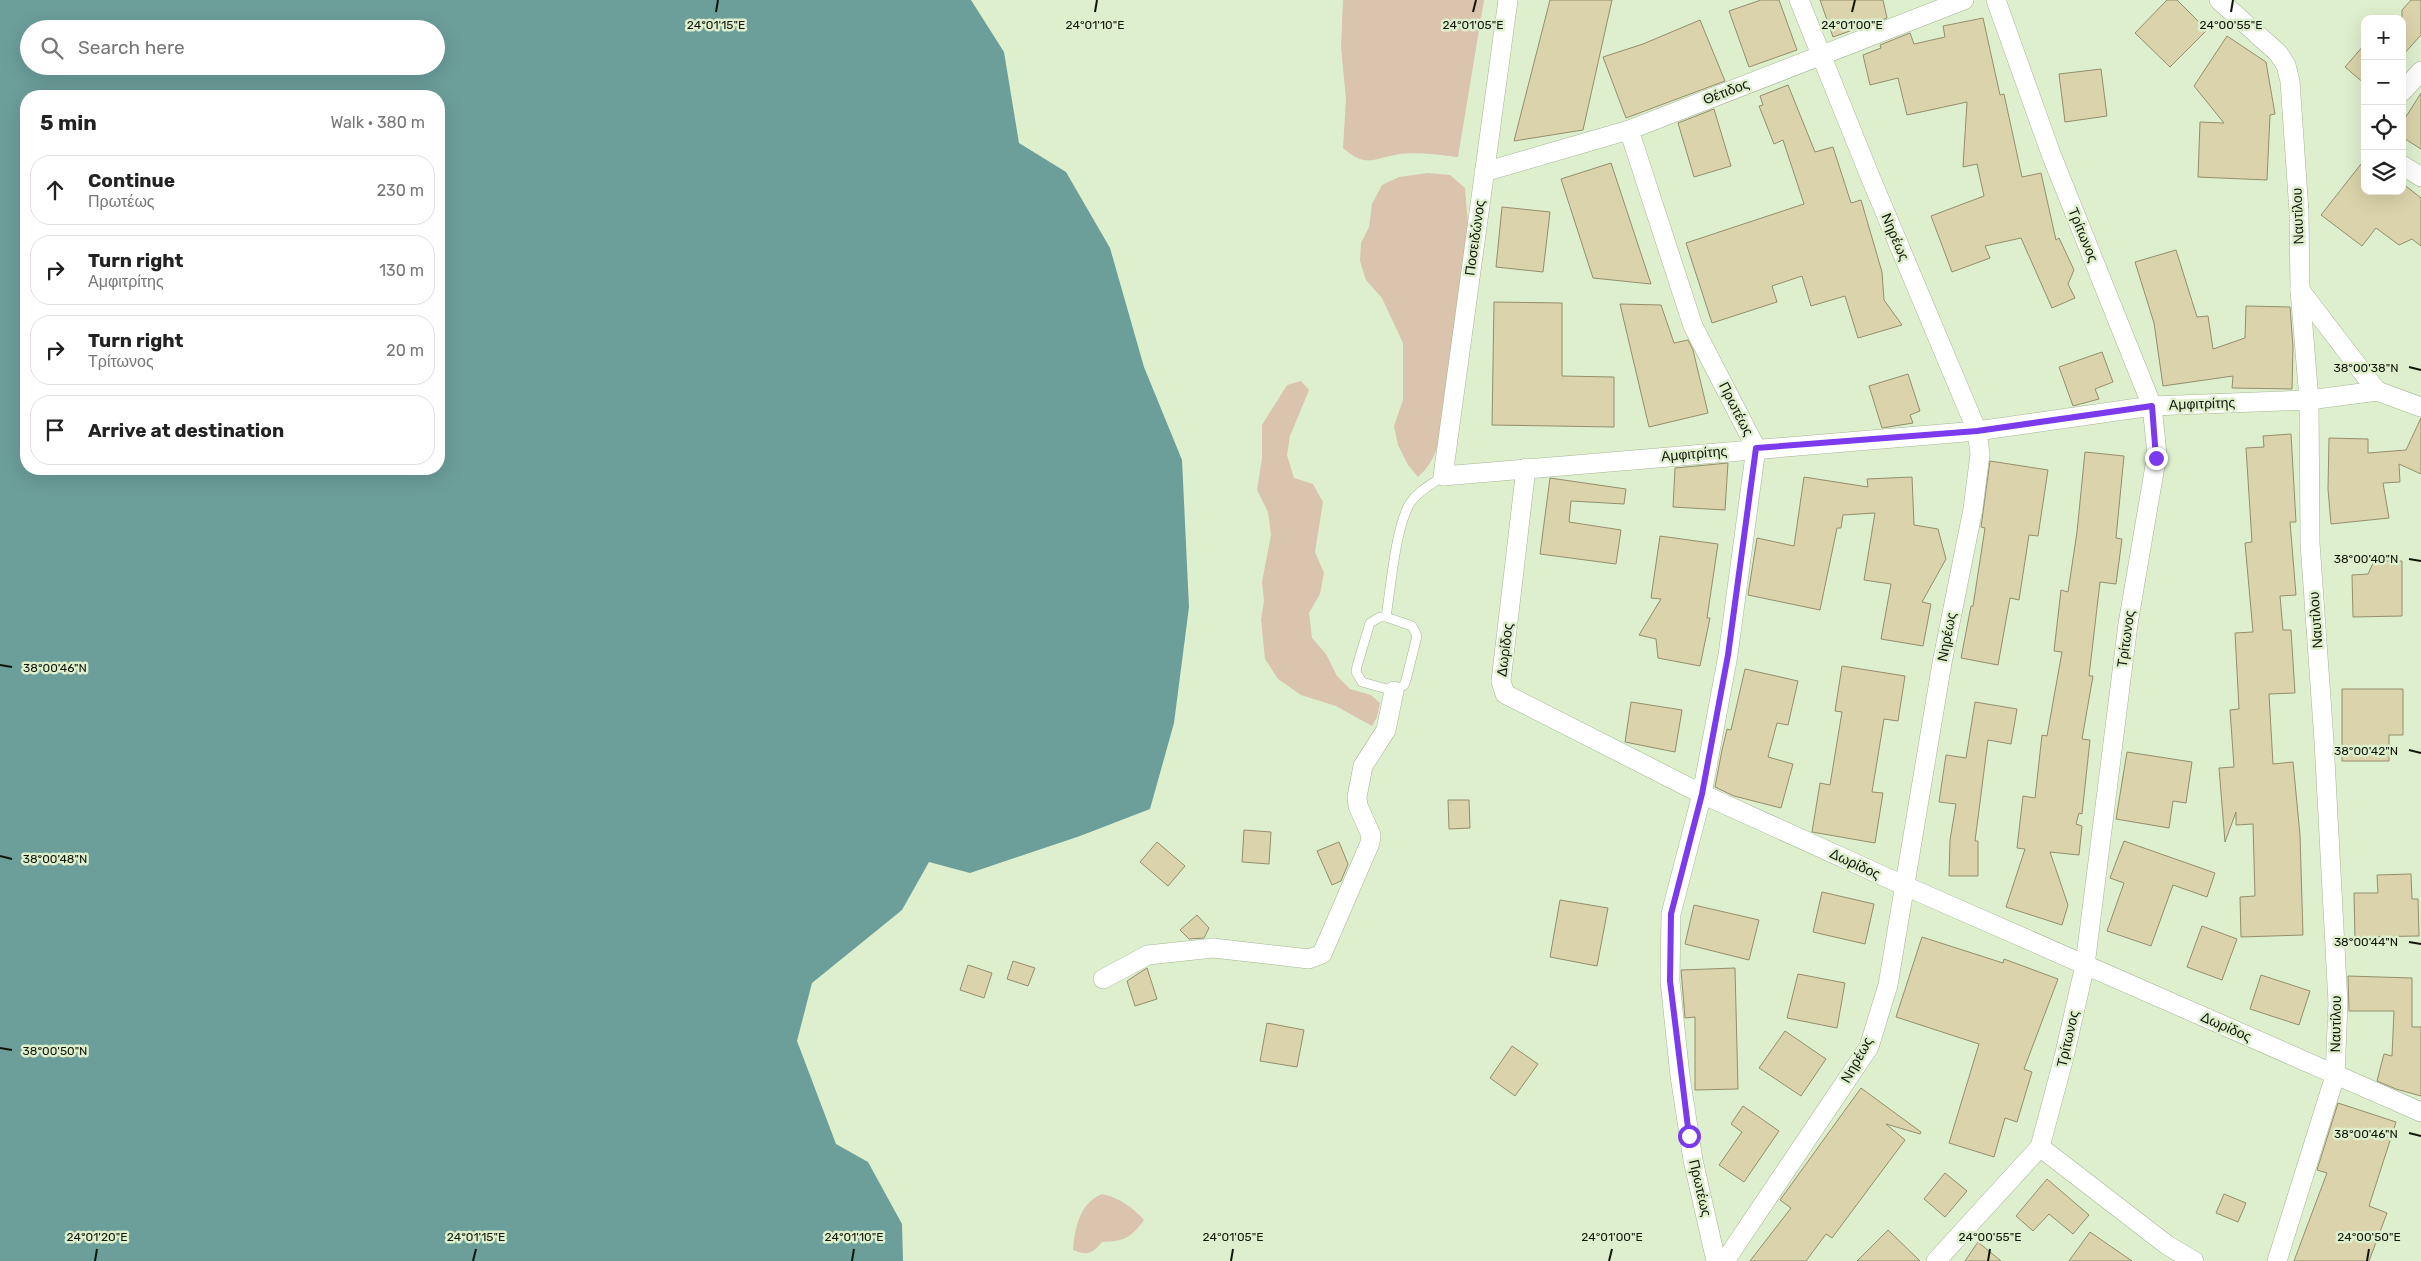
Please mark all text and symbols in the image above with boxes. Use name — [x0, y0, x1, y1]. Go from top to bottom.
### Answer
map controls — [2361, 15, 2406, 195]
button: + — [2361, 15, 2406, 60]
text: 24°01'15"E — [687, 18, 745, 32]
text: 24°01'10"E — [1066, 18, 1124, 32]
text: 24°01'05"E — [1443, 18, 1503, 32]
text: 24°01'00"E — [1821, 18, 1883, 32]
text: 24°00'55"E — [2200, 18, 2262, 32]
search box — [20, 20, 445, 75]
icon: search — [38, 34, 66, 62]
text: Search here — [78, 36, 185, 59]
button: − — [2361, 60, 2406, 105]
street label: Θέτιδος — [1700, 75, 1752, 109]
button: locate — [2361, 105, 2406, 150]
text: 5 min — [40, 110, 97, 135]
text: Walk · 380 m — [331, 113, 425, 132]
button: layers — [2361, 150, 2406, 195]
text: Continue — [88, 169, 175, 192]
icon: ahead — [41, 176, 69, 204]
text: 230 m — [377, 181, 424, 200]
street label: Ναυτίλου — [2289, 187, 2307, 245]
text: Πρωτέως — [88, 192, 155, 211]
street label: Ποσειδώνος — [1461, 199, 1489, 277]
street label: Τρίτωνος — [2064, 205, 2102, 265]
street label: Νηρέως — [1877, 211, 1913, 263]
text: Turn right — [88, 249, 183, 272]
icon: right — [41, 256, 69, 284]
text: 130 m — [379, 261, 424, 280]
text: Αμφιτρίτης — [88, 272, 164, 291]
text: Turn right — [88, 329, 183, 352]
icon: right — [41, 336, 69, 364]
text: 20 m — [386, 341, 424, 360]
text: Τρίτωνος — [88, 352, 154, 371]
text: 38°00'38"N — [2333, 361, 2399, 375]
street label: Πρωτέως — [1715, 379, 1757, 439]
street label: Αμφιτρίτης — [2169, 394, 2236, 414]
icon: arrive — [41, 416, 69, 444]
text: Arrive at destination — [88, 419, 284, 442]
street label: Αμφιτρίτης — [1660, 443, 1728, 465]
route end — [2145, 447, 2168, 470]
text: 38°00'40"N — [2334, 552, 2398, 566]
street label: Ναυτίλου — [2306, 591, 2326, 649]
street label: Τρίτωνος — [2114, 609, 2138, 669]
street label: Νηρέως — [1934, 611, 1960, 663]
street label: Δωρίδος — [1493, 622, 1517, 678]
text: 38°00'46"N — [23, 661, 87, 675]
text: 38°00'42"N — [2334, 744, 2398, 758]
street label: Δωρίδος — [1827, 845, 1883, 883]
text: 38°00'48"N — [23, 852, 87, 866]
text: 38°00'44"N — [2334, 935, 2398, 949]
street label: Ναυτίλου — [2327, 995, 2345, 1053]
street label: Δωρίδος — [2198, 1008, 2254, 1046]
street label: Τρίτωνος — [2053, 1009, 2083, 1069]
street label: Νηρέως — [1837, 1034, 1877, 1086]
text: 38°00'50"N — [23, 1044, 87, 1058]
route start — [1678, 1125, 1701, 1148]
text: 38°00'46"N — [2334, 1127, 2398, 1141]
street label: Πρωτέως — [1685, 1158, 1715, 1219]
text: 24°01'20"E — [67, 1230, 127, 1244]
text: 24°01'15"E — [447, 1230, 505, 1244]
text: 24°01'10"E — [825, 1230, 883, 1244]
text: 24°01'05"E — [1203, 1230, 1263, 1244]
text: 24°01'00"E — [1581, 1230, 1643, 1244]
text: 24°00'55"E — [1959, 1230, 2021, 1244]
text: 24°00'50"E — [2337, 1230, 2401, 1244]

